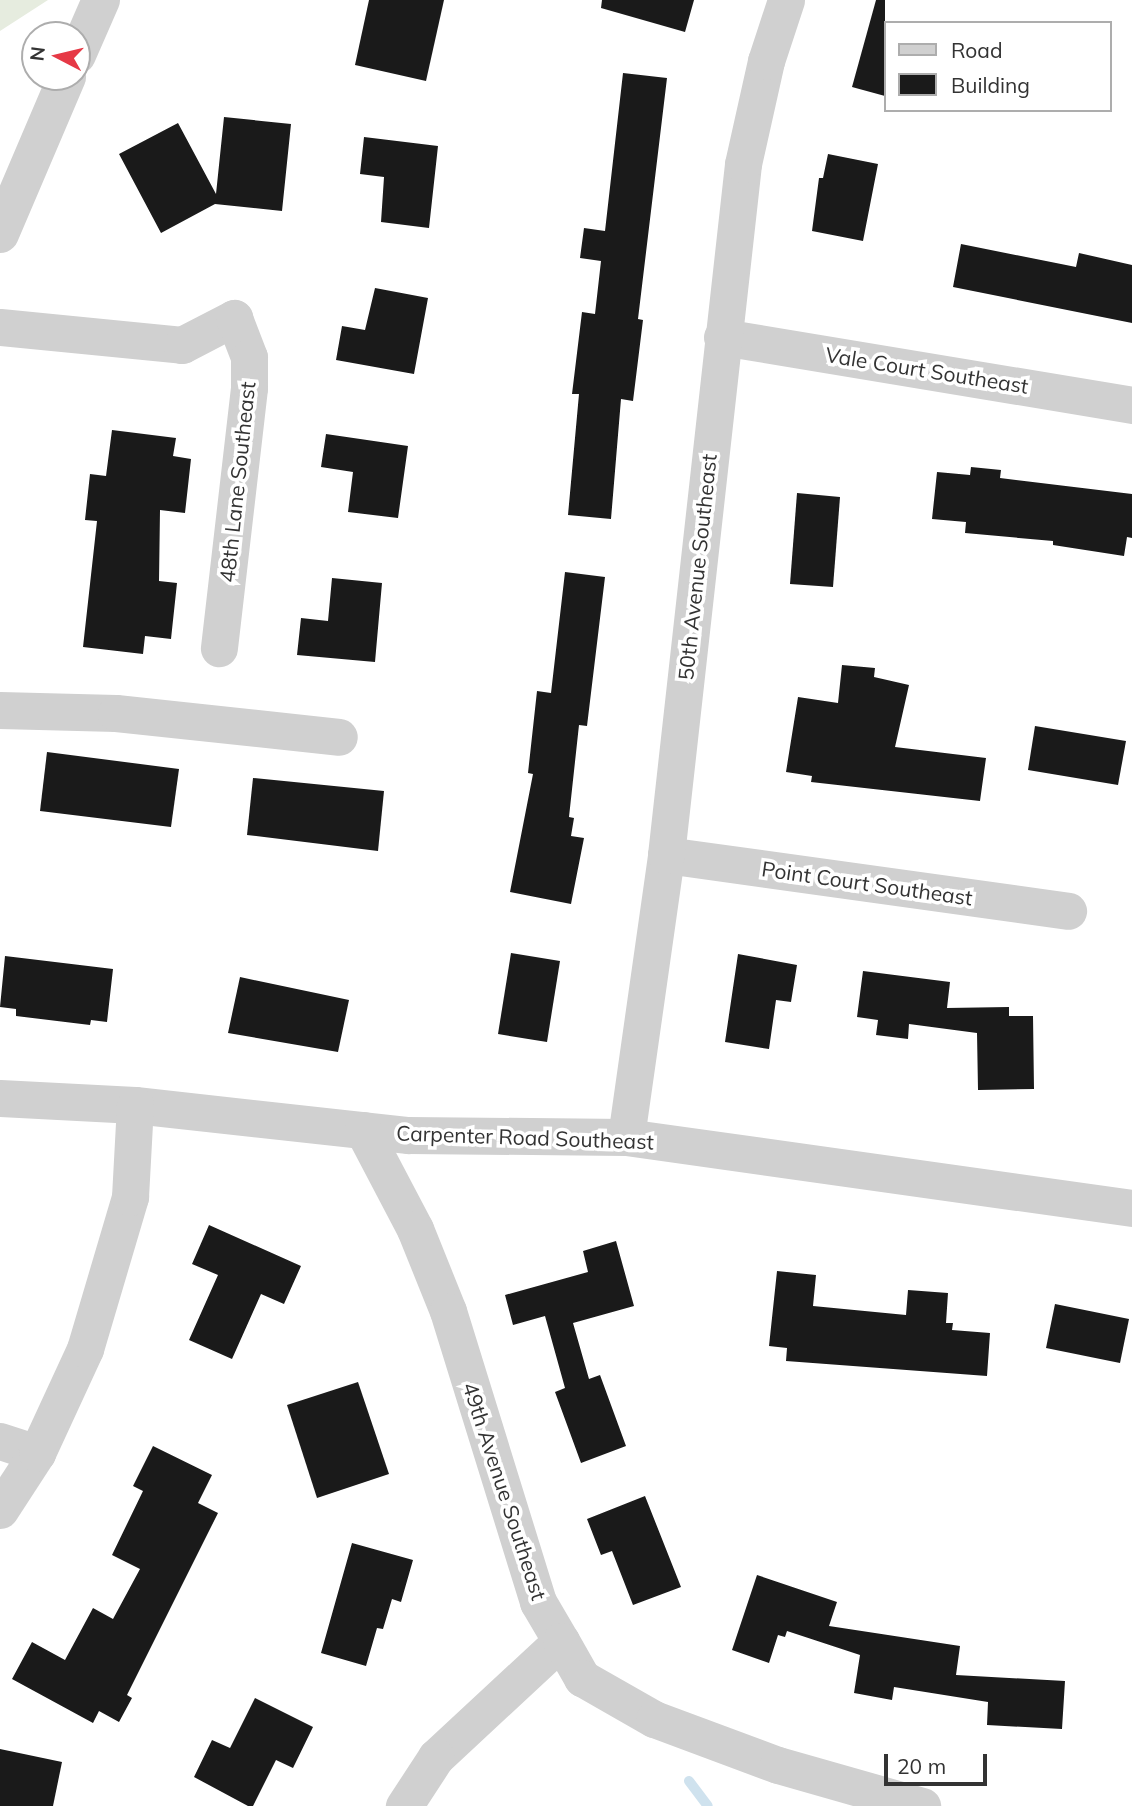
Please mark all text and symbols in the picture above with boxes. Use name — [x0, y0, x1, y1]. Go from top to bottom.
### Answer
north arrow — [21, 21, 91, 91]
legend — [884, 21, 1111, 112]
text: Road — [951, 37, 1002, 63]
text: N — [24, 45, 50, 62]
text: Building — [951, 72, 1030, 98]
street label: Vale Court Southeast — [824, 342, 1030, 398]
street label: 48th Lane Southeast — [214, 380, 260, 584]
street label: 50th Avenue Southeast — [673, 453, 721, 681]
street label: Point Court Southeast — [760, 856, 974, 910]
street label: Carpenter Road Southeast — [396, 1120, 654, 1154]
street label: 49th Avenue Southeast — [458, 1379, 552, 1603]
scale bar — [887, 1740, 990, 1784]
text: 20 m — [897, 1753, 946, 1779]

